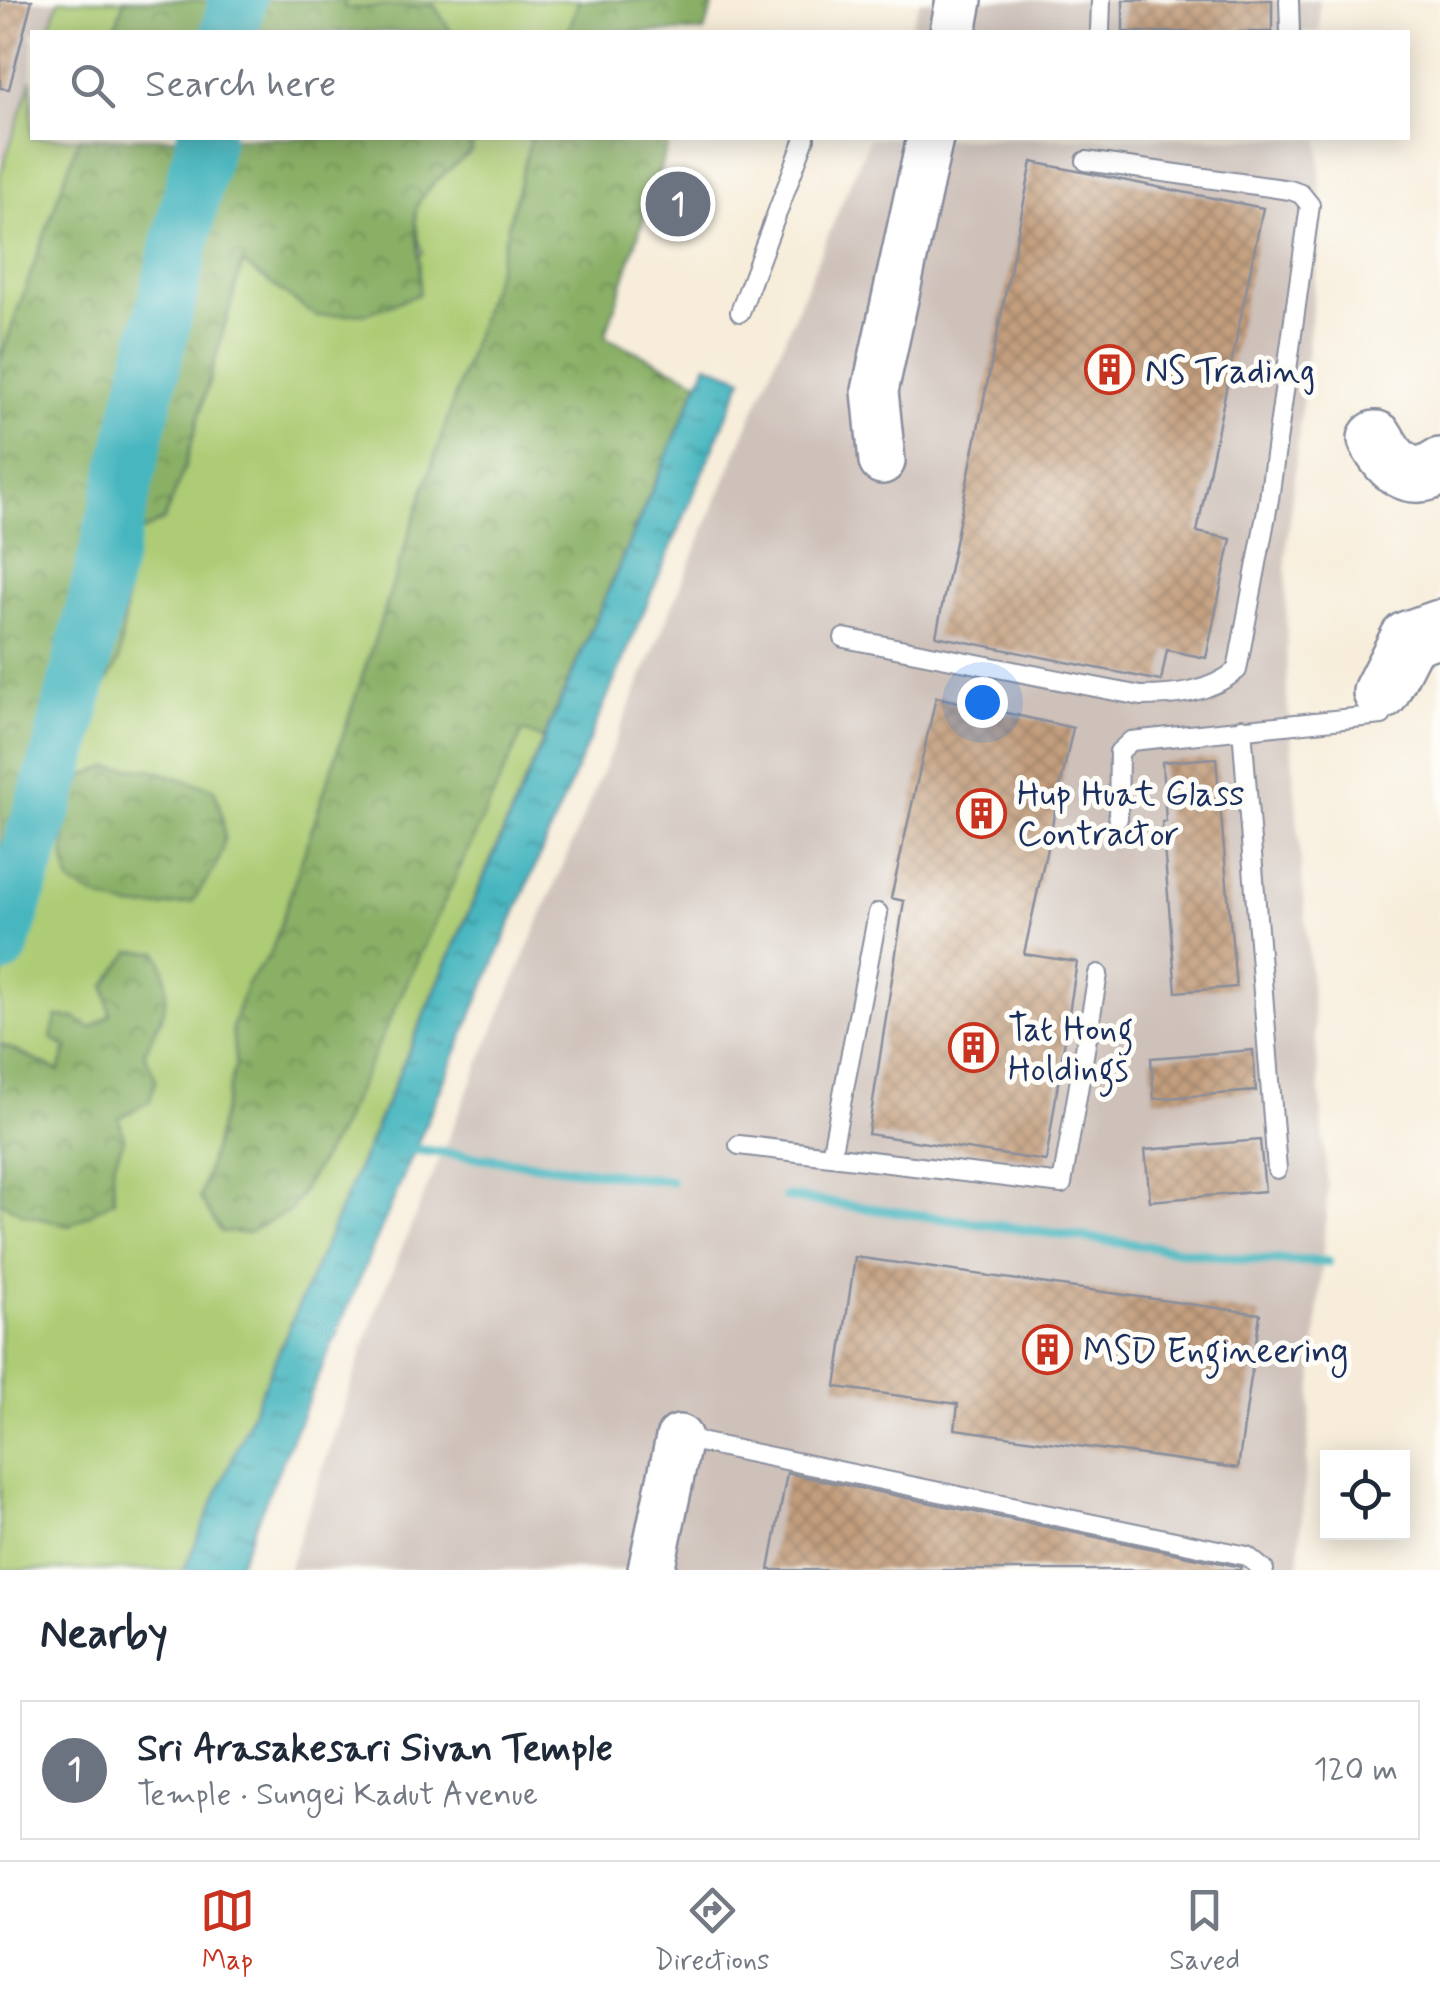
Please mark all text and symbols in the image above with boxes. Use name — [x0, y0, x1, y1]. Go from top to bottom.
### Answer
search box — [30, 30, 1410, 140]
icon: search — [65, 58, 120, 113]
text: Search here — [145, 61, 336, 110]
pin: 1 — [646, 166, 710, 242]
building icon: NS Trading — [1084, 344, 1136, 396]
place label: NS Trading — [1145, 349, 1315, 395]
your location — [957, 677, 1008, 728]
place label: Hup Huat Glass Contractor — [1017, 772, 1245, 858]
building icon: Hup Huat Glass Contractor — [956, 787, 1008, 839]
place label: Tat Hong Holdings — [1008, 1007, 1134, 1097]
building icon: Tat Hong Holdings — [947, 1022, 999, 1074]
building icon: MSD Engineering — [1022, 1324, 1074, 1376]
place label: MSD Engineering — [1083, 1329, 1348, 1379]
map controls — [1320, 1450, 1410, 1540]
button: locate — [1320, 1450, 1410, 1540]
text: Nearby — [40, 1608, 168, 1663]
text: Sri Arasakesari Sivan Temple — [137, 1725, 613, 1774]
text: 1 — [67, 1749, 82, 1791]
text: 120 m — [1313, 1749, 1398, 1791]
text: Temple · Sungei Kadut Avenue — [137, 1774, 538, 1816]
tab: Map — [200, 1883, 255, 1980]
tab: Directions — [655, 1883, 770, 1980]
tab: Saved — [1169, 1883, 1240, 1980]

